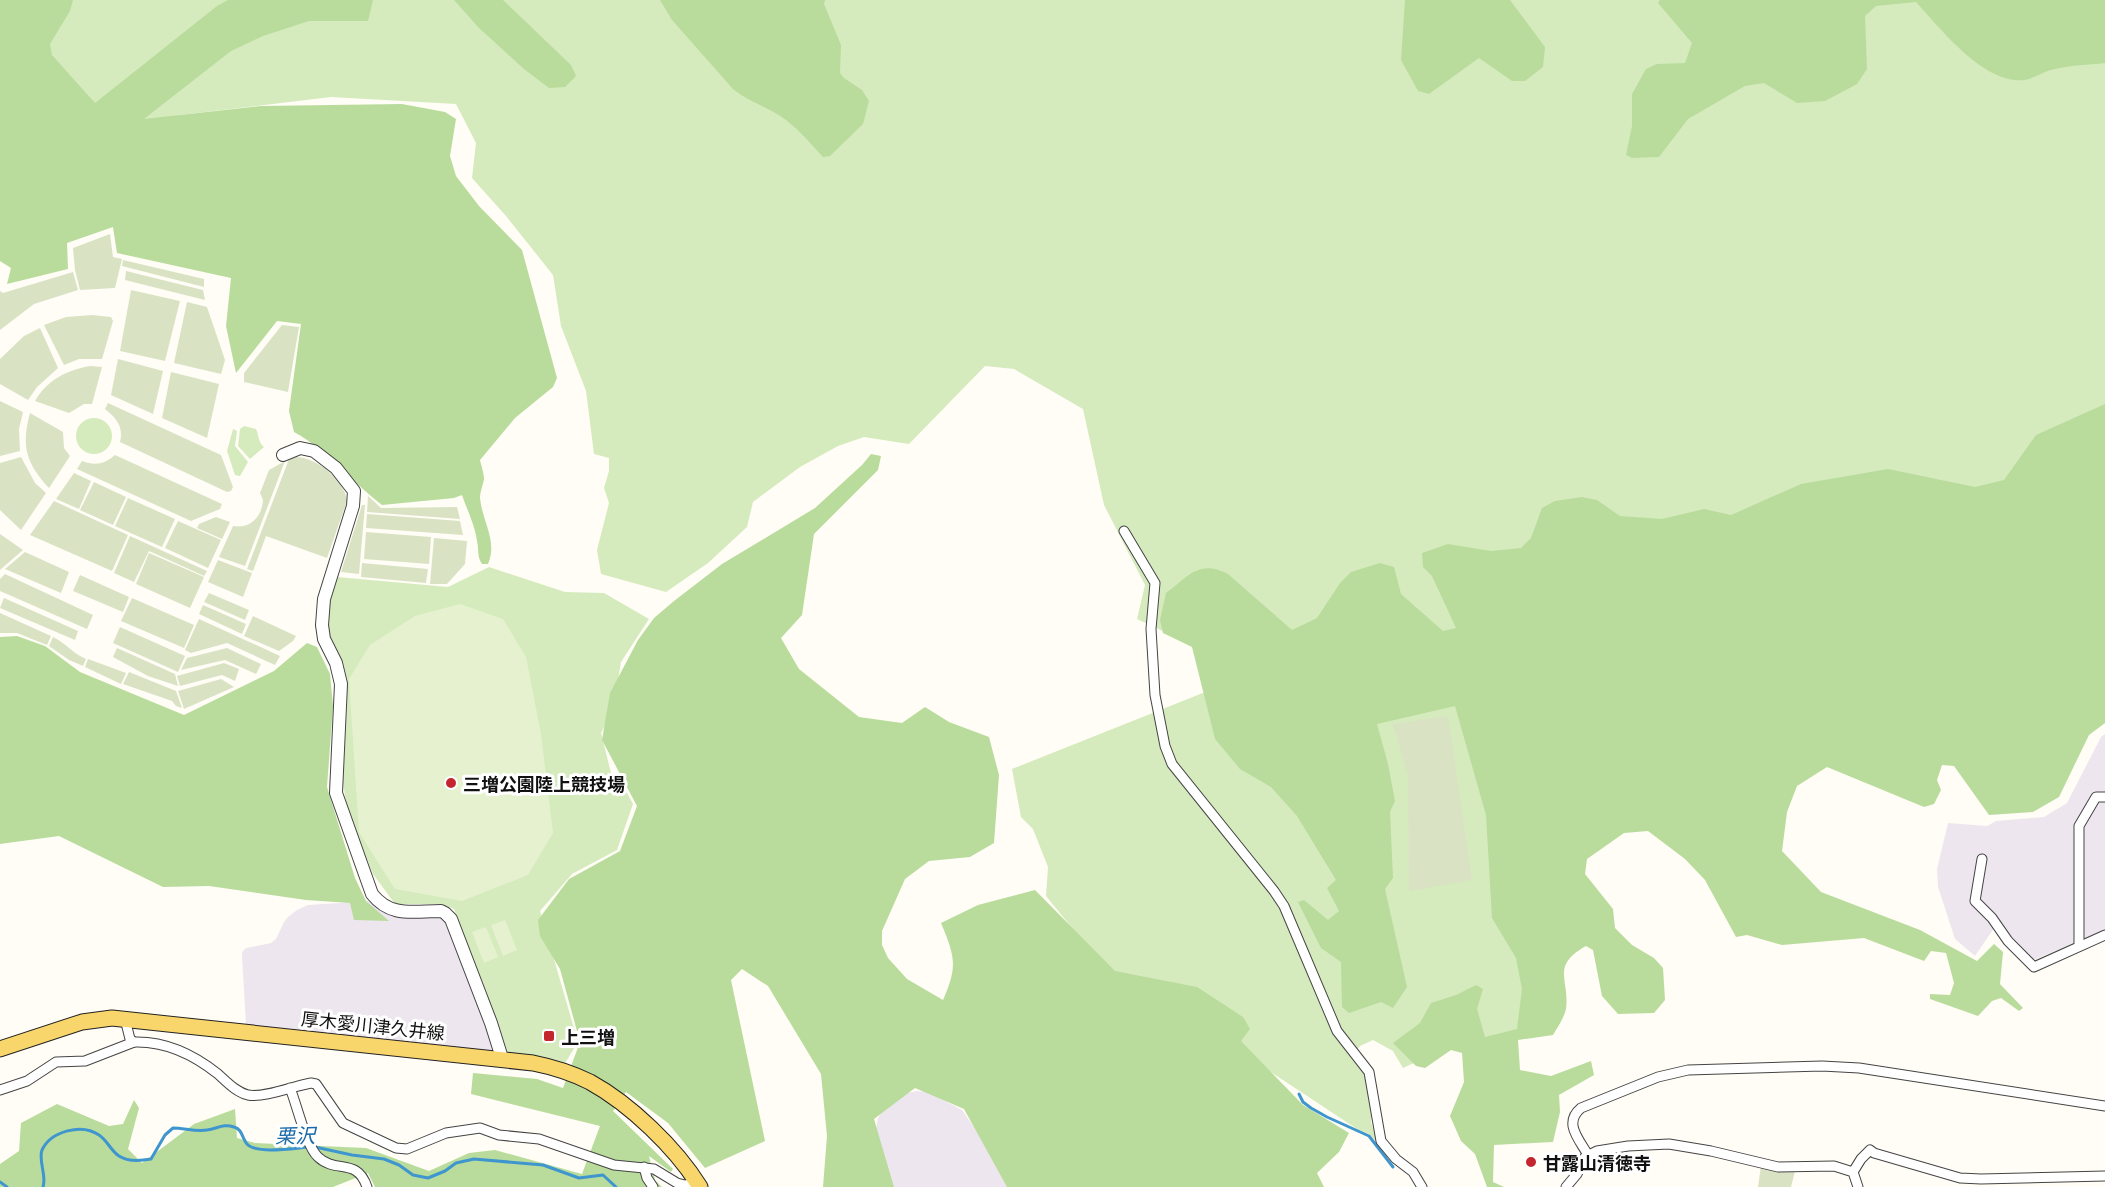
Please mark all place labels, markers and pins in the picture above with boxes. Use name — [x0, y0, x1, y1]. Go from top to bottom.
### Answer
place label: 三増公園陸上競技場 — [463, 770, 625, 797]
marker: 三増公園陸上競技場 — [444, 776, 458, 790]
place label: 上三増 — [561, 1023, 615, 1050]
marker: 上三増 — [542, 1029, 556, 1043]
place label: 甘露山清徳寺 — [1543, 1149, 1651, 1176]
marker: 甘露山清徳寺 — [1524, 1155, 1538, 1169]

